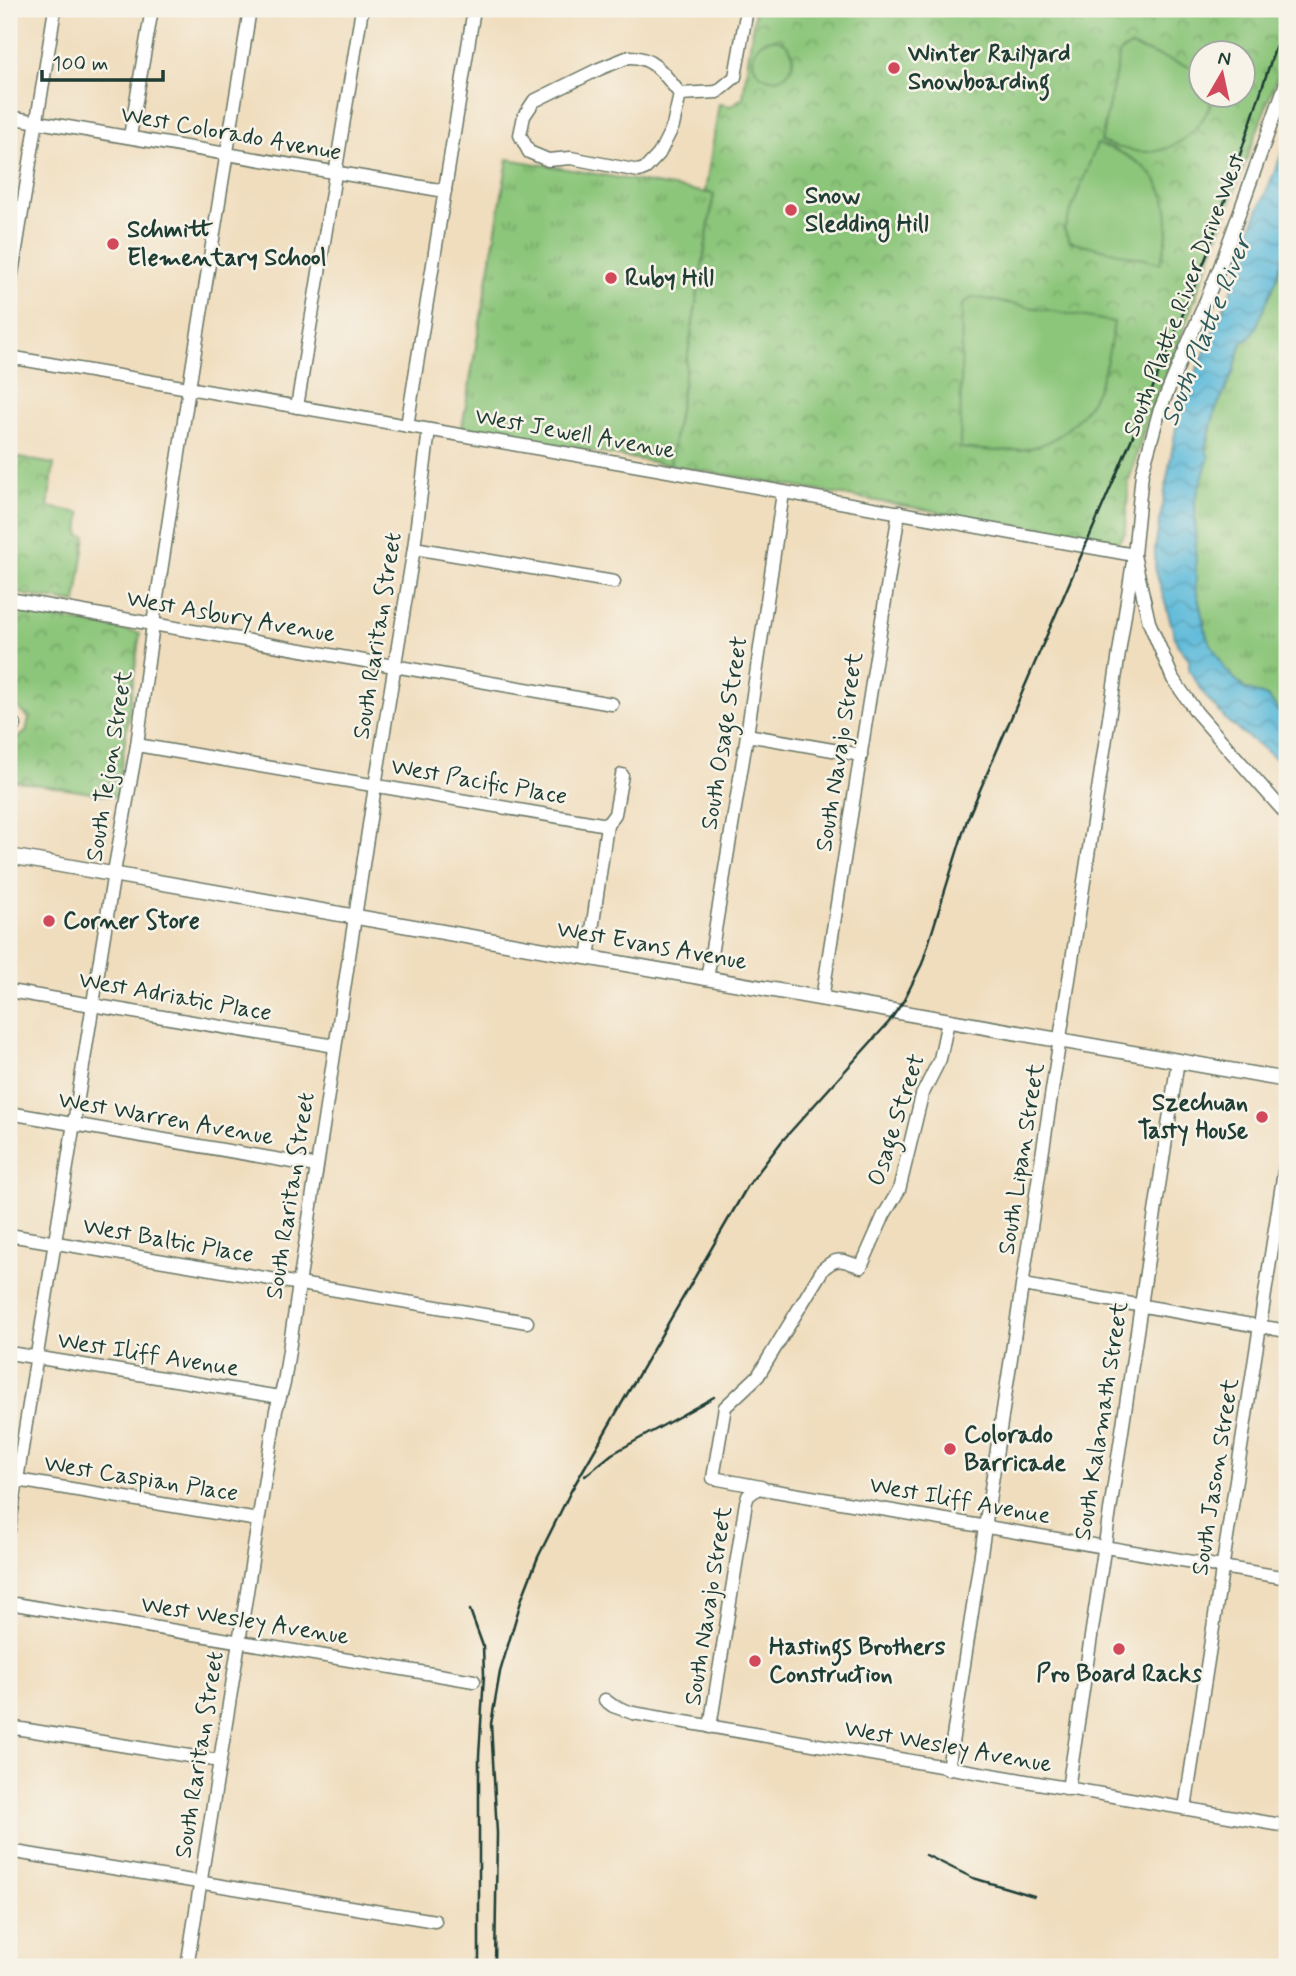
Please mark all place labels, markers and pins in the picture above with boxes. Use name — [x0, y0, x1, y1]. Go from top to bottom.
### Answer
place label: Winter Railyard Snowboarding — [907, 39, 1070, 101]
marker: Winter Railyard Snowboarding — [886, 60, 902, 76]
place label: Snow Sledding Hill — [805, 181, 929, 243]
marker: Snow Sledding Hill — [783, 202, 799, 218]
place label: Schmitt Elementary School — [127, 215, 327, 274]
marker: Schmitt Elementary School — [105, 236, 121, 252]
place label: Ruby Hill — [625, 263, 714, 294]
marker: Ruby Hill — [603, 270, 619, 286]
place label: Corner Store — [63, 906, 200, 937]
marker: Corner Store — [41, 913, 57, 929]
place label: Szechuan Tasty House — [1138, 1088, 1249, 1147]
marker: Szechuan Tasty House — [1254, 1109, 1270, 1125]
place label: Colorado Barricade — [964, 1420, 1066, 1479]
marker: Colorado Barricade — [942, 1441, 958, 1457]
place label: Hastings Brothers Construction — [769, 1632, 946, 1691]
marker: Pro Board Racks — [1111, 1641, 1127, 1657]
marker: Hastings Brothers Construction — [747, 1653, 763, 1669]
place label: Pro Board Racks — [1036, 1659, 1202, 1690]

